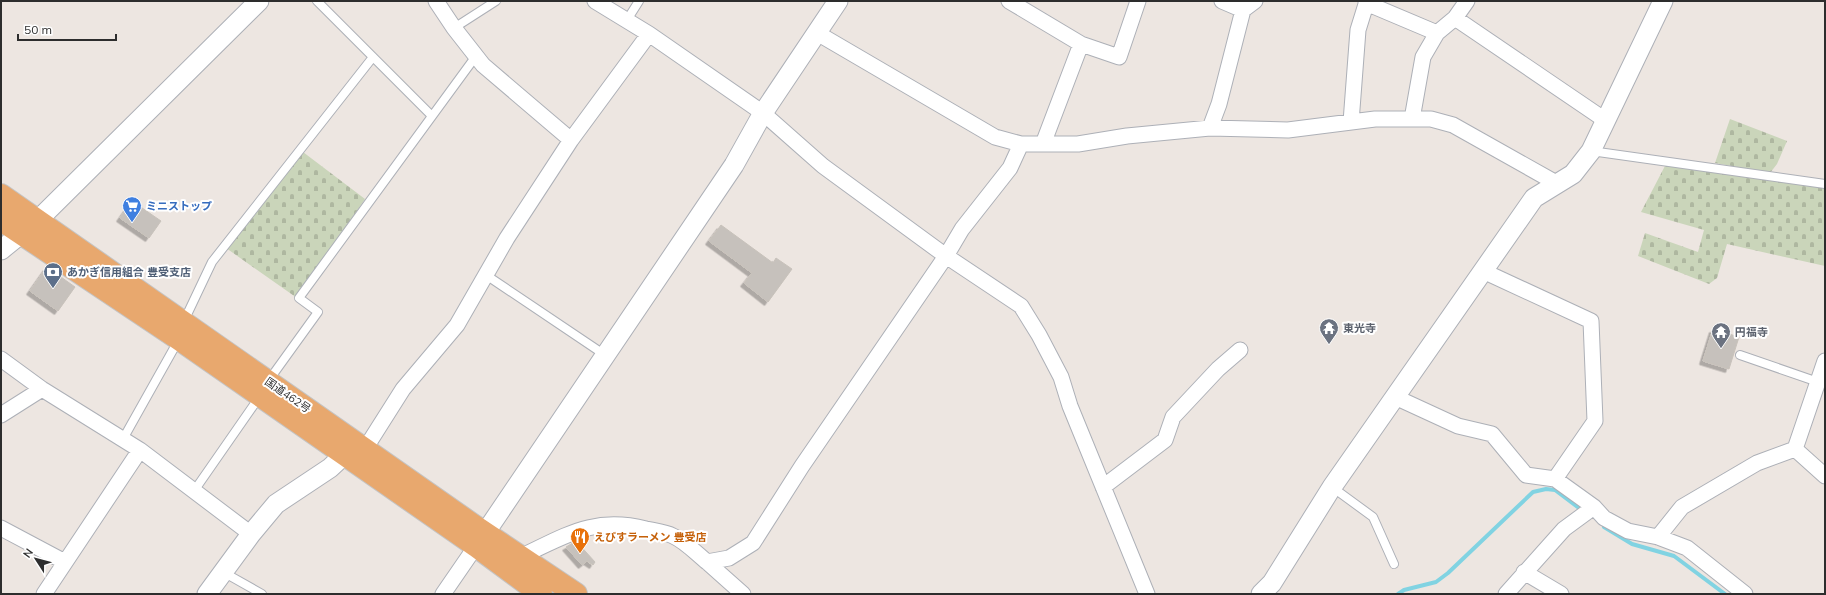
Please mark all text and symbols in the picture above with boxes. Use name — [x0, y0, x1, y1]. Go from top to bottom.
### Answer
scale bar — [18, 16, 116, 42]
text: 50 m — [24, 22, 52, 37]
supermarket icon: ミニストップ — [121, 195, 143, 223]
place label: ミニストップ — [146, 199, 212, 213]
bank icon: あかぎ信用組合 豊受支店 — [42, 261, 64, 289]
place label: あかぎ信用組合 豊受支店 — [67, 265, 191, 279]
temple icon: 東光寺 — [1318, 317, 1340, 345]
place label: 東光寺 — [1343, 321, 1376, 335]
temple icon: 円福寺 — [1710, 321, 1732, 349]
place label: 円福寺 — [1735, 325, 1768, 339]
street label: 国道462号 — [262, 374, 314, 416]
restaurant icon: えびすラーメン 豊受店 — [569, 526, 591, 554]
place label: えびすラーメン 豊受店 — [594, 530, 707, 544]
north arrow — [16, 539, 56, 579]
text: N — [20, 546, 36, 561]

